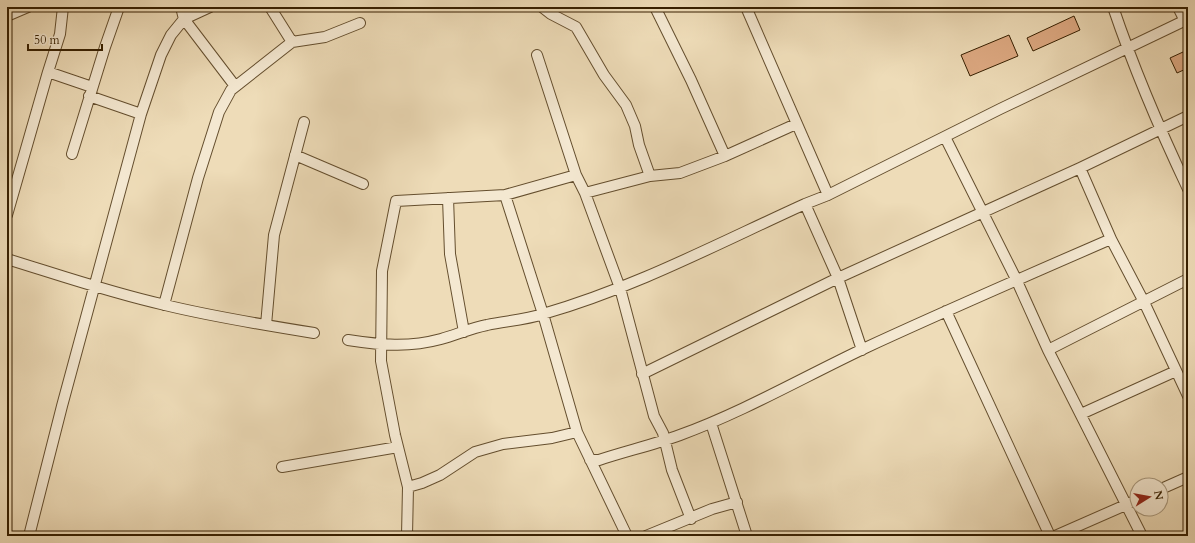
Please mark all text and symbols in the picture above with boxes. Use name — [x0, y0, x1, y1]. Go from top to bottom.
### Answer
scale bar — [28, 26, 102, 52]
text: 50 m — [34, 32, 61, 48]
north arrow — [1129, 477, 1169, 517]
text: N — [1150, 489, 1167, 502]

